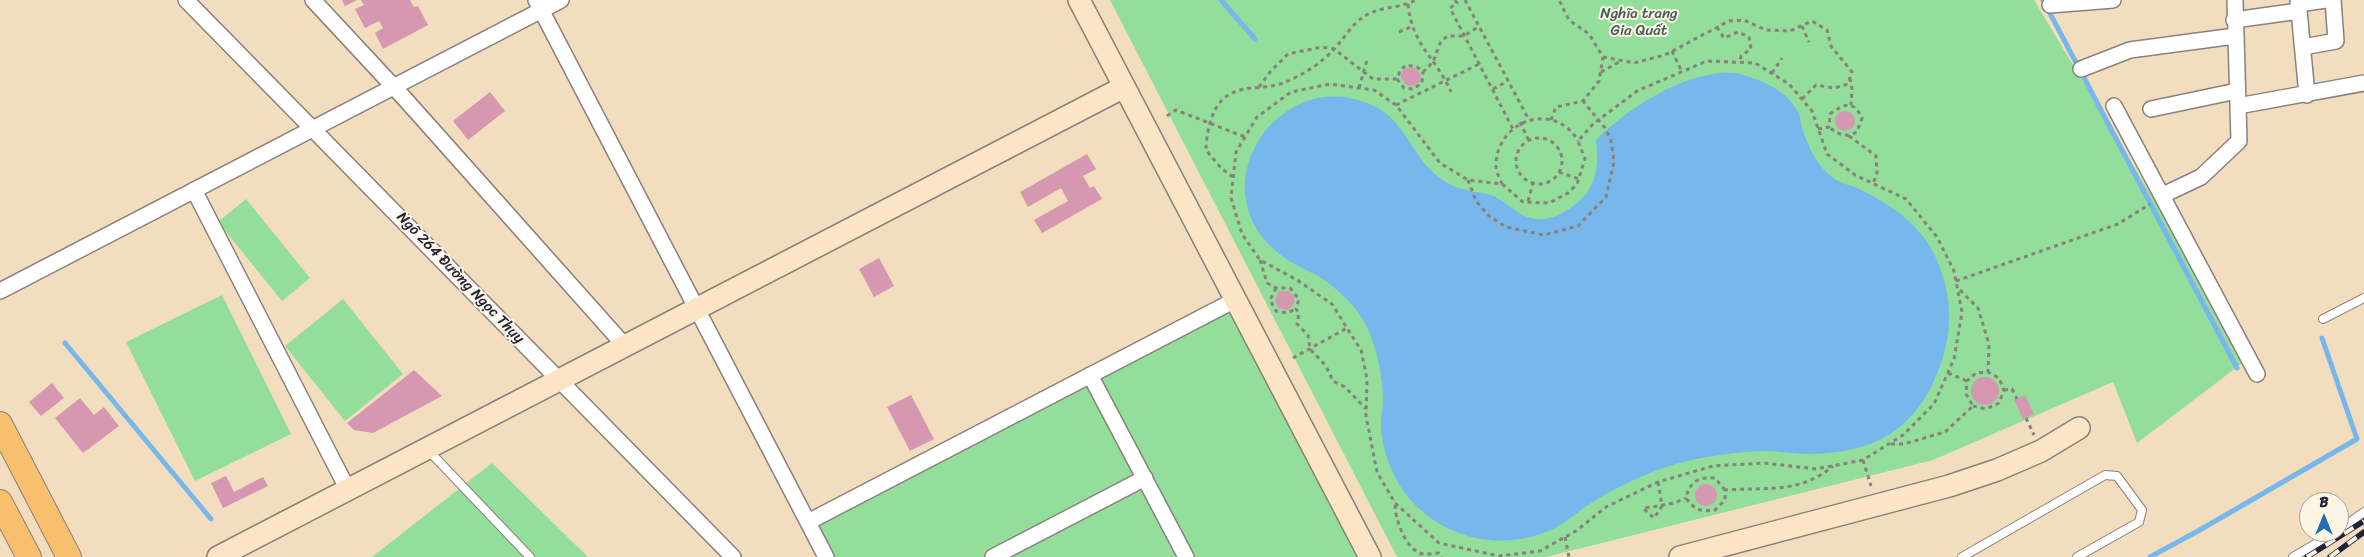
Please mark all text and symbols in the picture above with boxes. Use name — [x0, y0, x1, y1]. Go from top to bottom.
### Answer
park label: Nghĩa trang Gia Quất — [1600, 5, 1678, 40]
street label: Ngõ 264 Đường Ngọc Thụy — [393, 209, 527, 347]
text: B — [2320, 490, 2328, 515]
north arrow — [2299, 492, 2349, 542]

